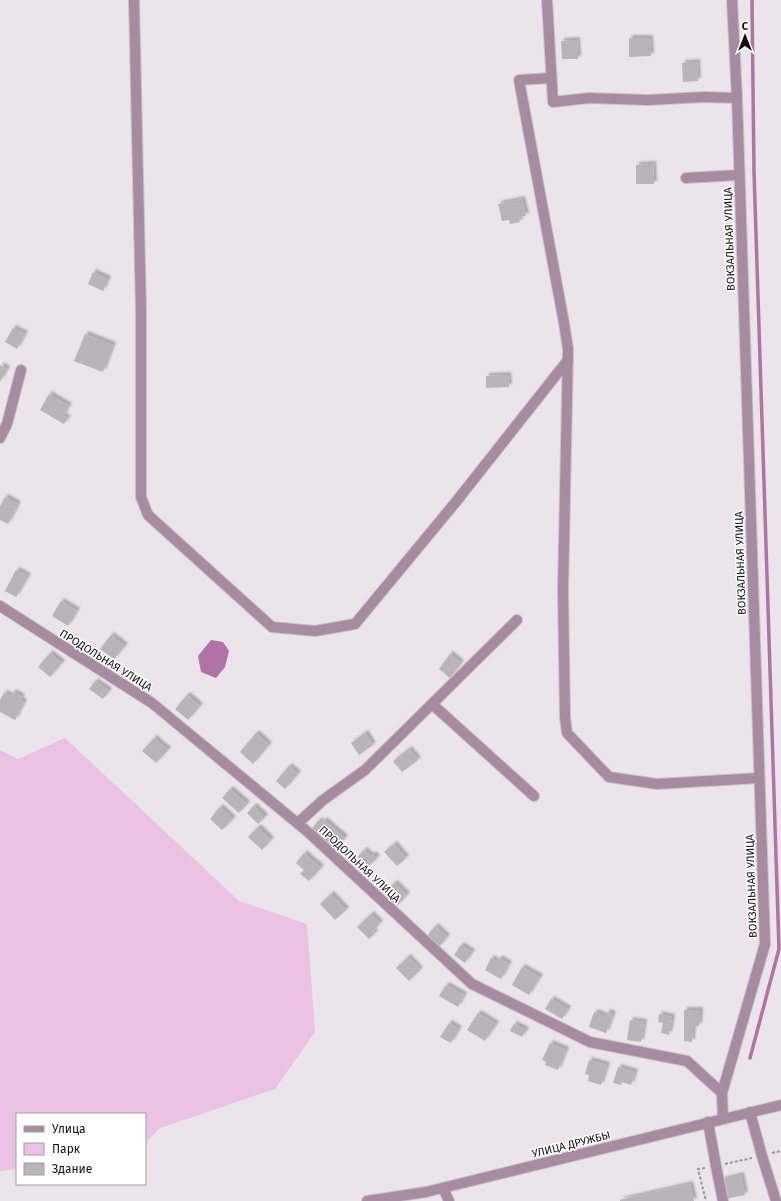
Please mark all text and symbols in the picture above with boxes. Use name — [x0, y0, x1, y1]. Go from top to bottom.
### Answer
north arrow — [725, 16, 765, 56]
text: С — [742, 20, 749, 33]
street label: ВОКЗАЛЬНАЯ УЛИЦА — [721, 186, 738, 291]
street label: ВОКЗАЛЬНАЯ УЛИЦА — [732, 510, 749, 615]
street label: ПРОДОЛЬНАЯ УЛИЦА — [57, 627, 155, 695]
street label: ПРОДОЛЬНАЯ УЛИЦА — [316, 823, 404, 906]
street label: ВОКЗАЛЬНАЯ УЛИЦА — [743, 833, 760, 938]
legend — [16, 1113, 146, 1185]
text: Улица — [52, 1122, 86, 1136]
street label: УЛИЦА ДРУЖБЫ — [531, 1128, 612, 1160]
text: Парк — [52, 1142, 81, 1156]
text: Здание — [52, 1162, 92, 1176]

